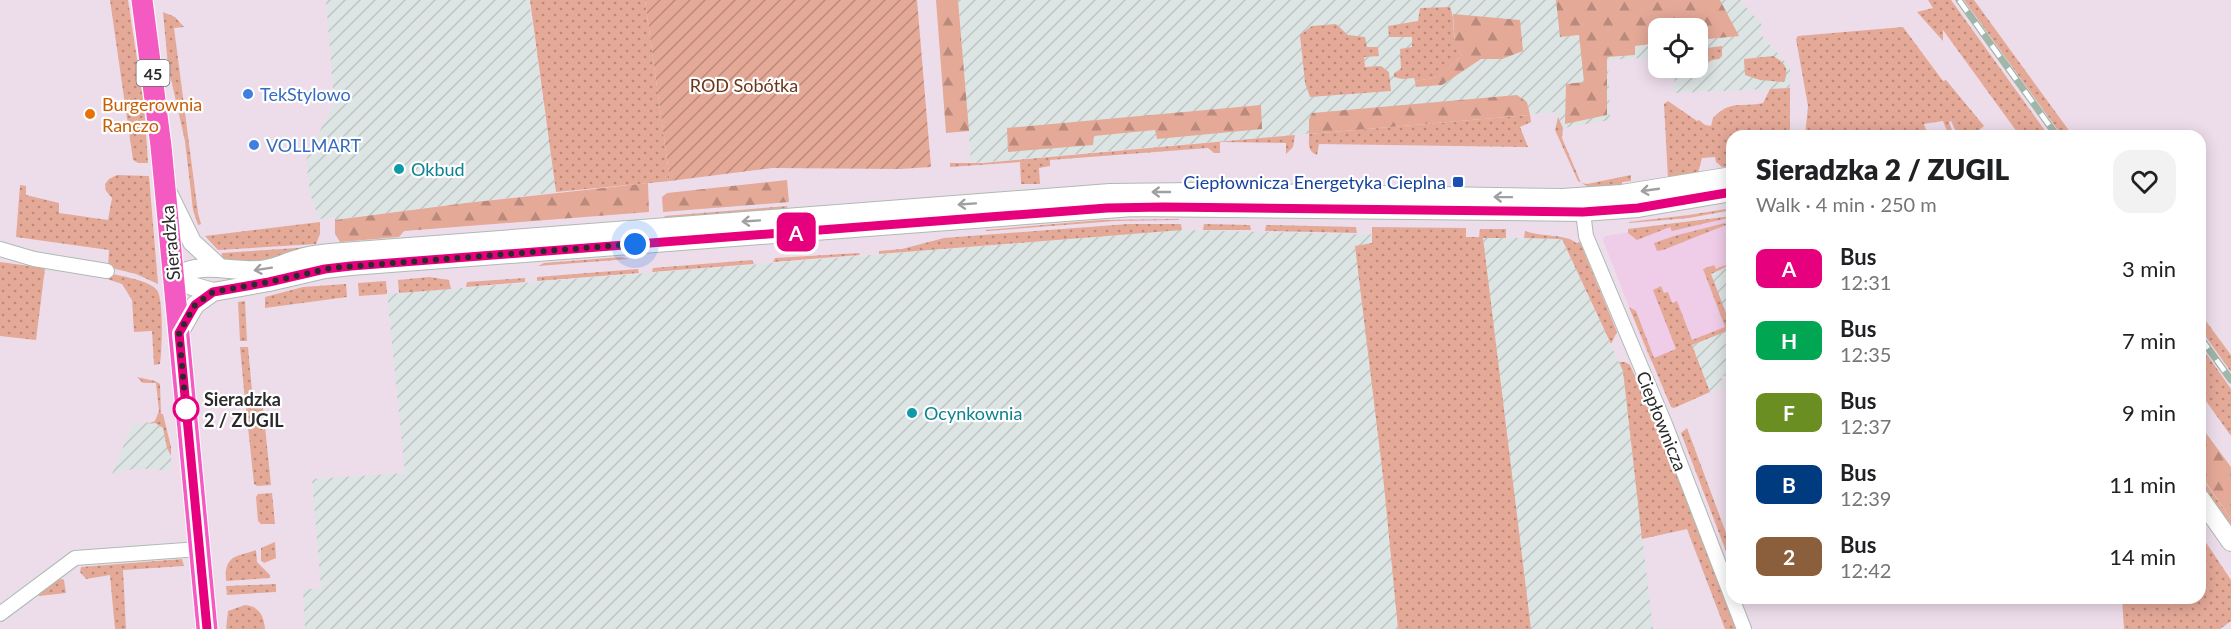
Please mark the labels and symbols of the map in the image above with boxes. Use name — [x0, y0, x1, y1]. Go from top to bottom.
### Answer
road number: 45 — [136, 60, 170, 86]
park label: ROD Sobótka — [690, 74, 798, 96]
place label: TekStylowo — [260, 83, 351, 105]
marker: TekStylowo — [241, 87, 255, 101]
place label: Burgerownia Ranczo — [102, 93, 202, 136]
marker: Burgerownia Ranczo — [83, 107, 97, 121]
place label: VOLLMART — [266, 134, 361, 156]
marker: VOLLMART — [247, 138, 261, 152]
place label: Okbud — [411, 158, 465, 180]
marker: Okbud — [392, 162, 406, 176]
place label: Ciepłownicza Energetyka Cieplna — [1183, 171, 1446, 193]
marker: Ciepłownicza Energetyka Cieplna — [1451, 175, 1465, 189]
one-way arrow — [1640, 185, 1660, 196]
one-way arrow — [1152, 186, 1172, 198]
one-way arrow — [1494, 191, 1514, 203]
one-way arrow — [957, 198, 977, 209]
street label: Sieradzka — [156, 205, 184, 281]
line badge: A — [776, 212, 816, 252]
one-way arrow — [742, 215, 762, 226]
your location — [620, 229, 650, 259]
one-way arrow — [254, 264, 274, 275]
street label: Ciepłownicza — [1632, 368, 1692, 474]
place label: Sieradzka 2 / ZUGIL — [204, 388, 284, 431]
marker: Sieradzka 2 / ZUGIL — [173, 396, 199, 422]
place label: Ocynkownia — [924, 402, 1022, 424]
marker: Ocynkownia — [905, 406, 919, 420]

